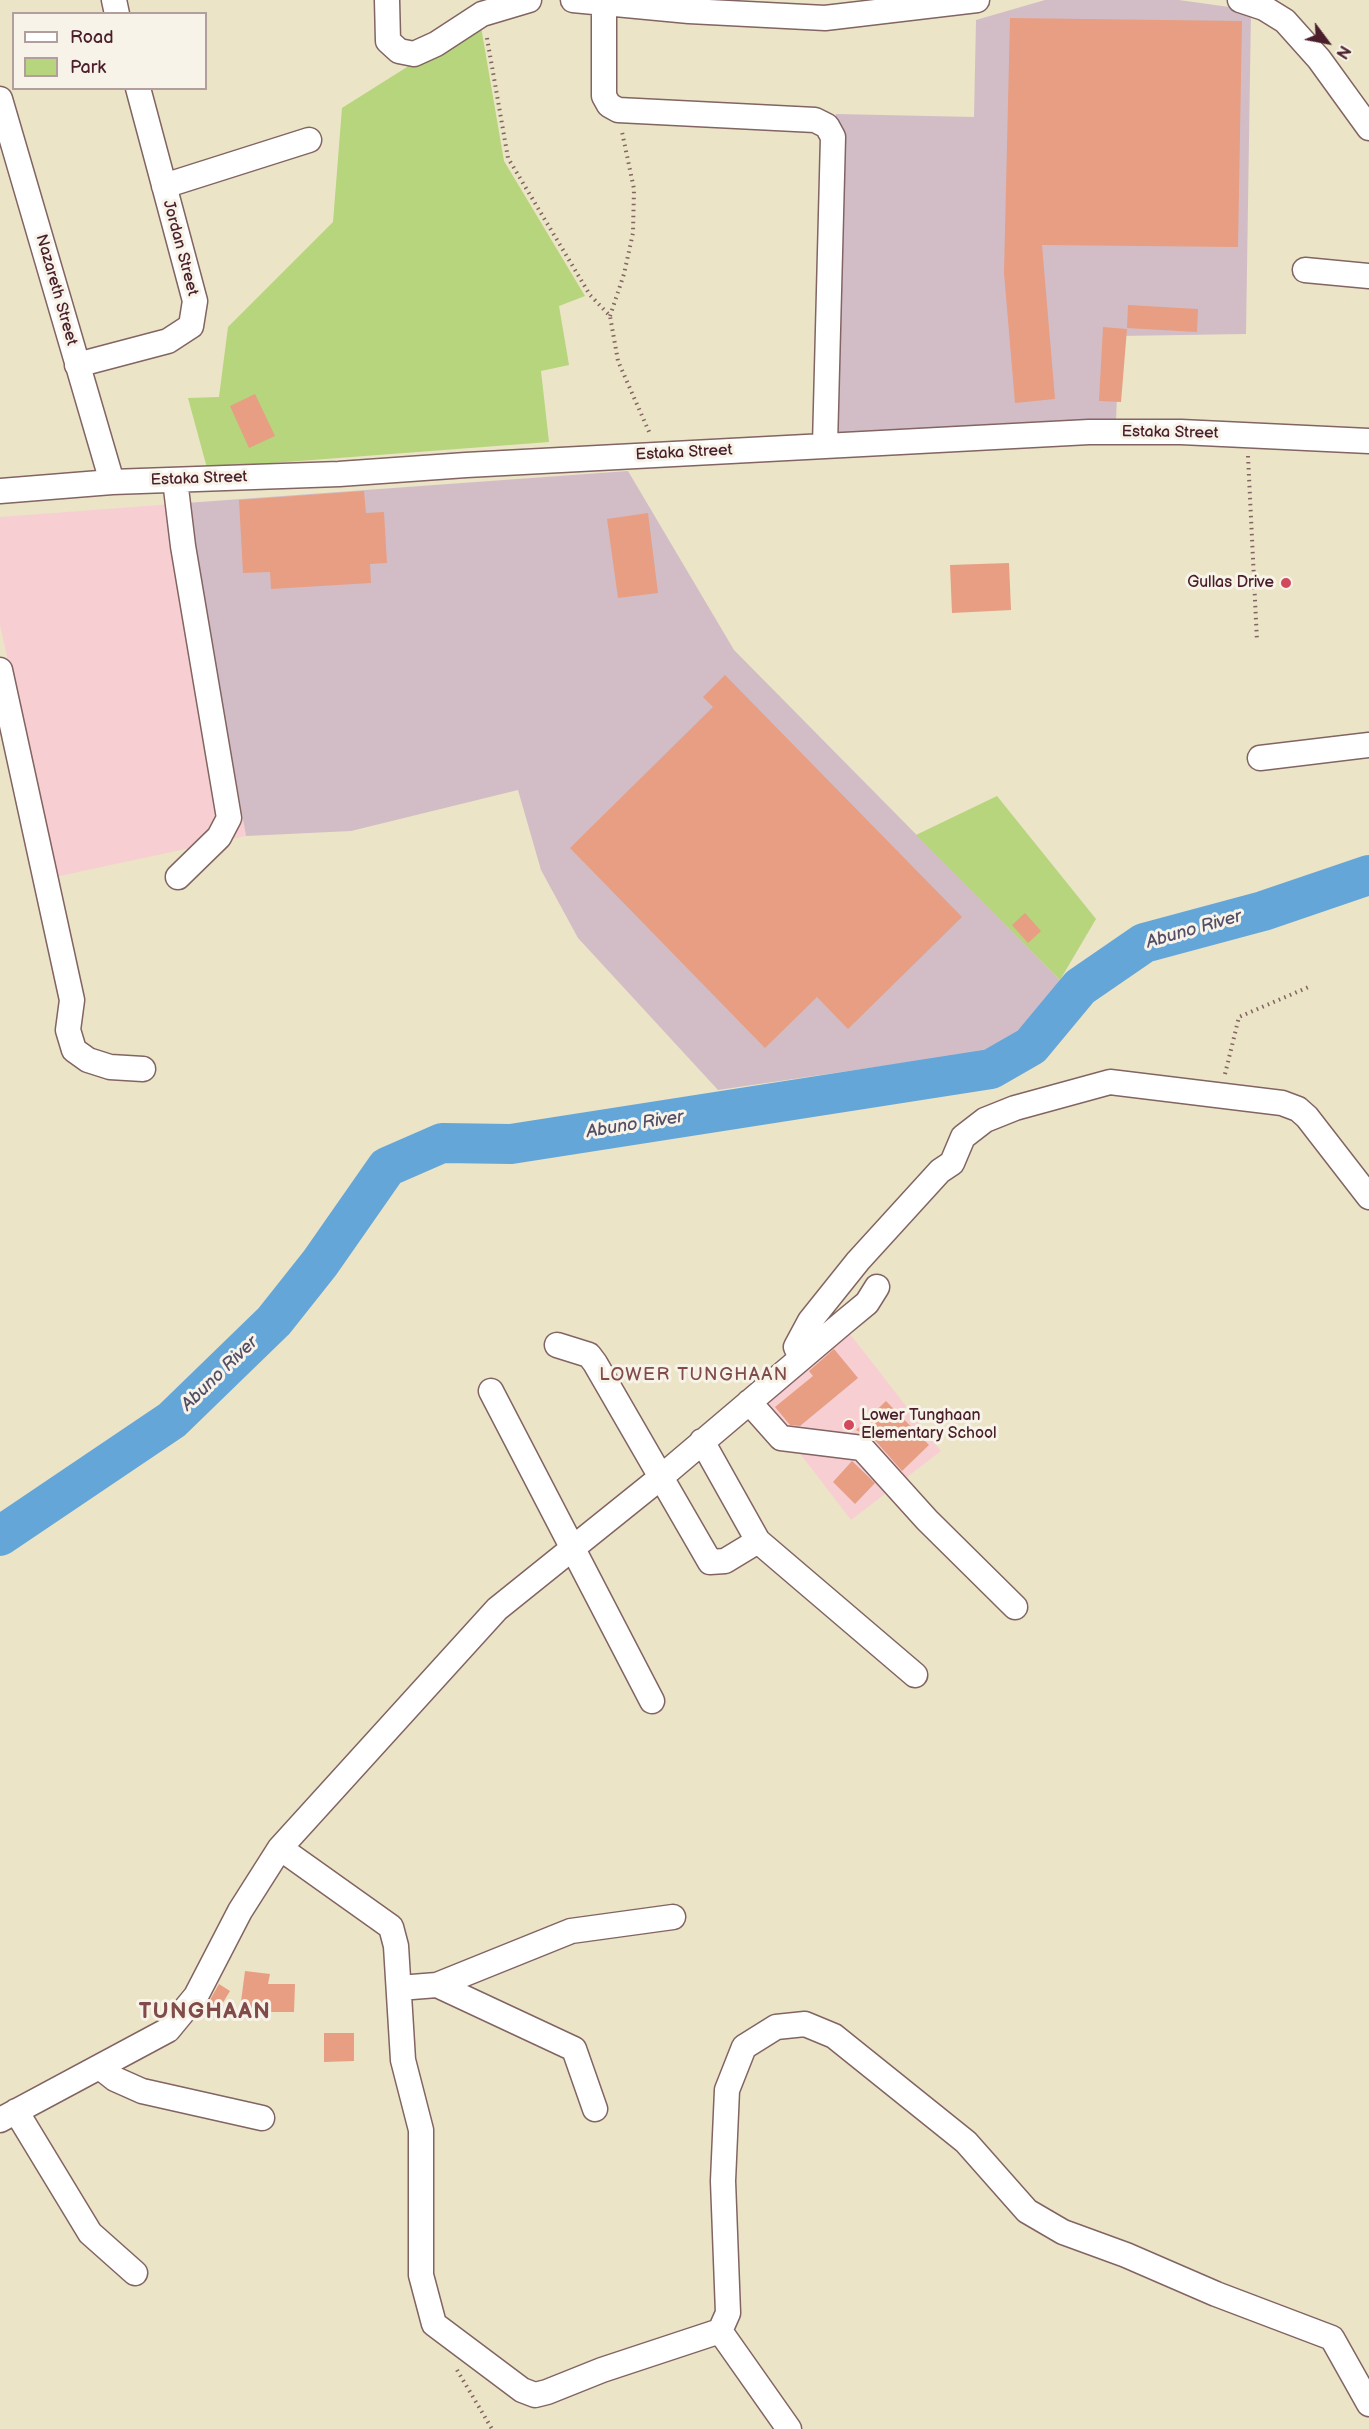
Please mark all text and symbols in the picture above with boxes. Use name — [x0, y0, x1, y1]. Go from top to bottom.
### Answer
legend — [12, 12, 207, 90]
north arrow — [1297, 12, 1357, 72]
text: Road — [70, 27, 114, 48]
text: N — [1331, 42, 1354, 62]
text: Park — [70, 57, 106, 78]
street label: Jordan Street — [158, 198, 202, 298]
street label: Nazareth Street — [31, 232, 81, 348]
street label: Estaka Street — [1121, 423, 1219, 443]
street label: Estaka Street — [635, 441, 733, 465]
street label: Estaka Street — [150, 468, 248, 490]
place label: Gullas Drive — [1187, 573, 1274, 593]
marker: Gullas Drive — [1279, 576, 1293, 590]
water label: Abuno River — [1144, 906, 1244, 954]
water label: Abuno River — [585, 1107, 685, 1143]
water label: Abuno River — [177, 1332, 263, 1416]
district label: LOWER TUNGHAAN — [599, 1364, 789, 1386]
place label: Lower Tunghaan Elementary School — [861, 1406, 997, 1444]
marker: Lower Tunghaan Elementary School — [842, 1418, 856, 1432]
district label: TUNGHAAN — [139, 1999, 271, 2025]

